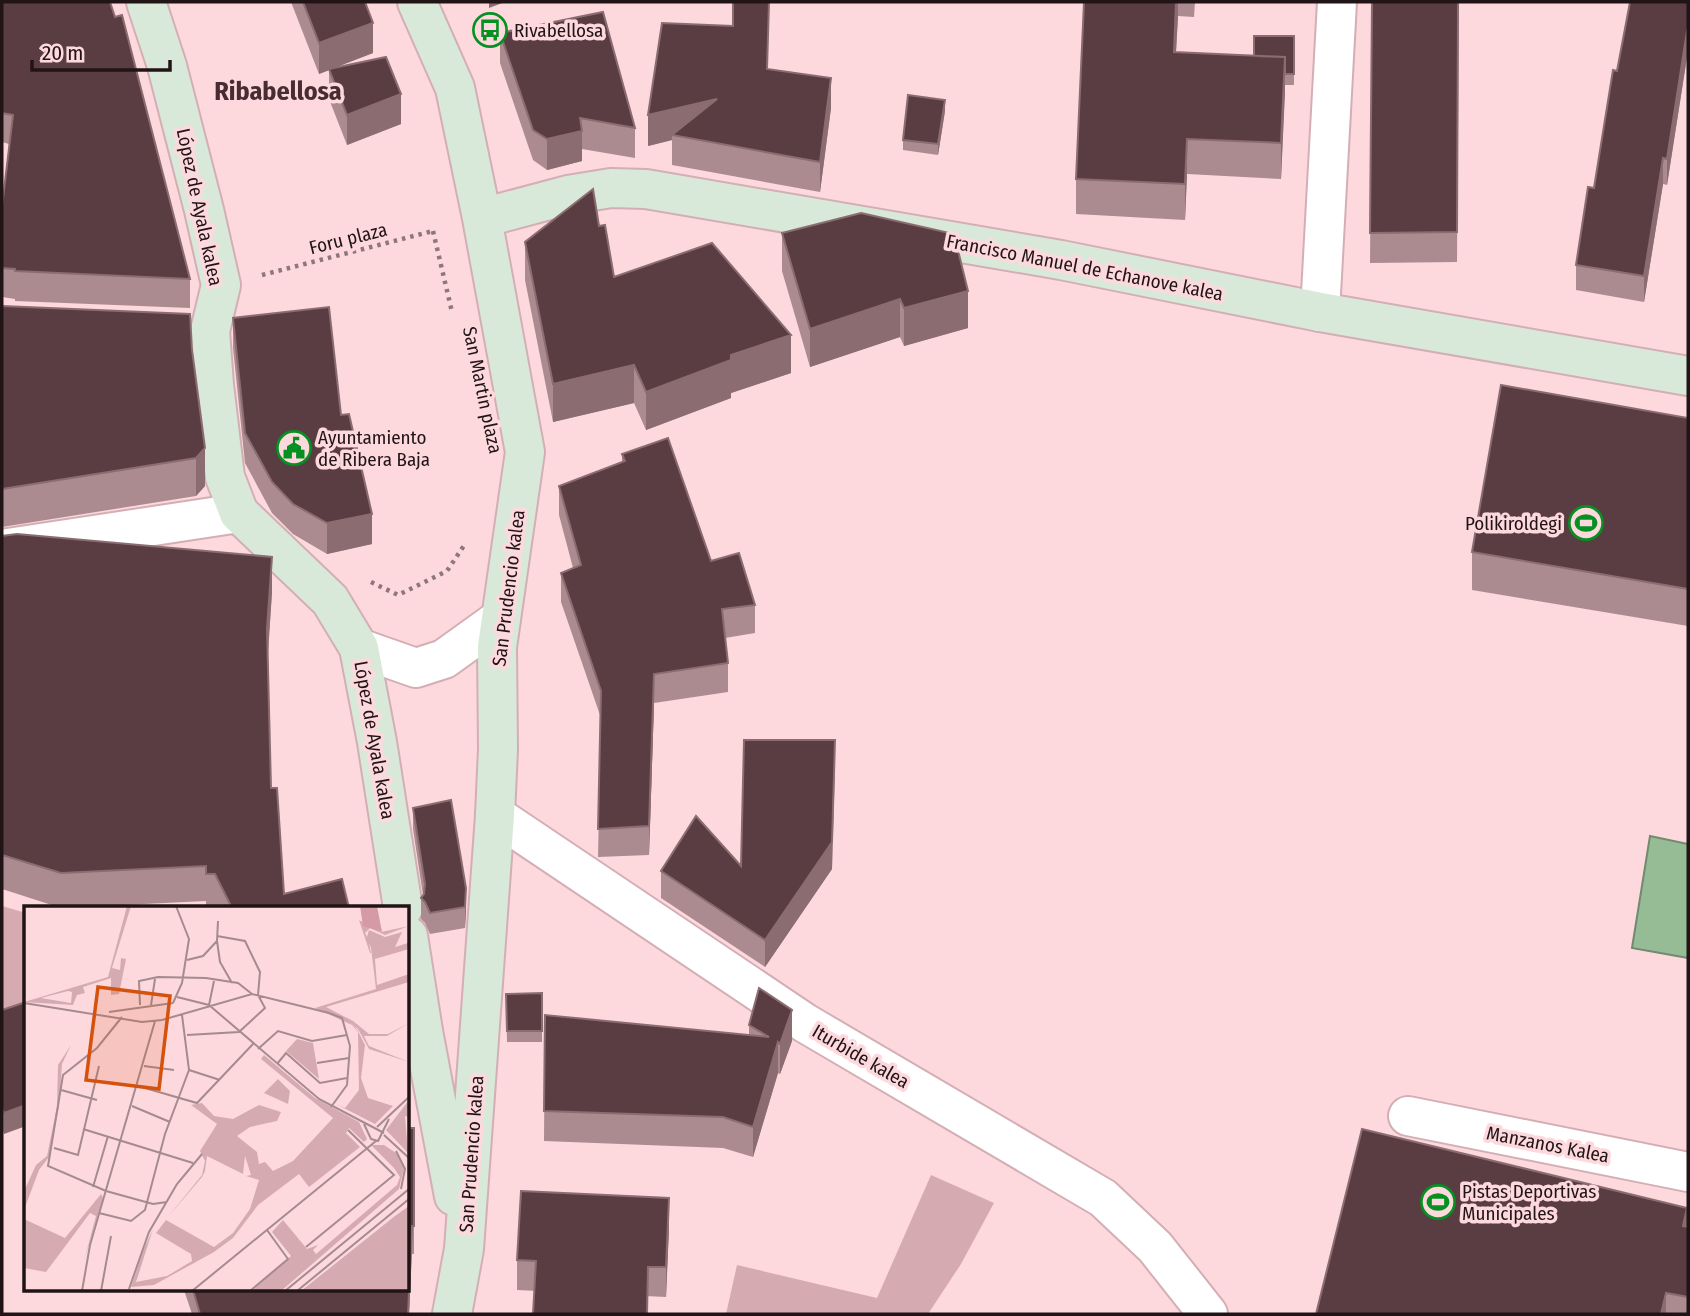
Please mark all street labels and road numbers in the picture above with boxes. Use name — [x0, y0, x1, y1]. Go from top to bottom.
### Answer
street label: López de Ayala kalea — [172, 126, 227, 288]
street label: Foru plaza — [307, 218, 390, 259]
street label: Francisco Manuel de Echanove kalea — [945, 229, 1225, 306]
street label: San Martin plaza — [458, 325, 507, 456]
street label: San Prudencio kalea — [487, 509, 530, 668]
street label: López de Ayala kalea — [349, 659, 400, 821]
street label: Iturbide kalea — [808, 1020, 913, 1093]
street label: San Prudencio kalea — [455, 1075, 488, 1233]
street label: Manzanos Kalea — [1485, 1121, 1611, 1168]

